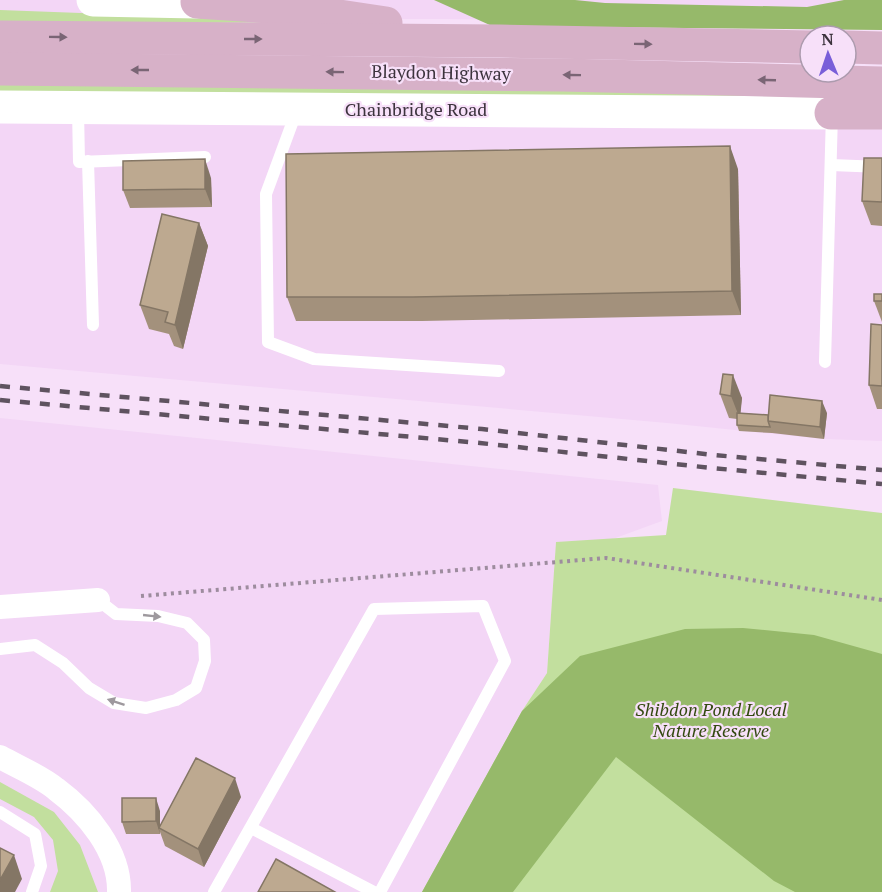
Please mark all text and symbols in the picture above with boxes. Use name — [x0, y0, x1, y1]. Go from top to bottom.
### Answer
north arrow — [798, 24, 858, 84]
text: N — [821, 28, 834, 50]
one-way arrow — [49, 32, 68, 42]
one-way arrow — [244, 34, 263, 44]
one-way arrow — [633, 39, 652, 49]
street label: Blaydon Highway — [371, 59, 512, 85]
one-way arrow — [130, 65, 149, 75]
one-way arrow — [325, 67, 344, 77]
one-way arrow — [562, 70, 581, 80]
one-way arrow — [757, 75, 776, 85]
street label: Chainbridge Road — [345, 97, 487, 121]
one-way arrow — [143, 611, 162, 621]
one-way arrow — [107, 697, 125, 706]
park label: Shibdon Pond Local Nature Reserve — [635, 697, 787, 742]

